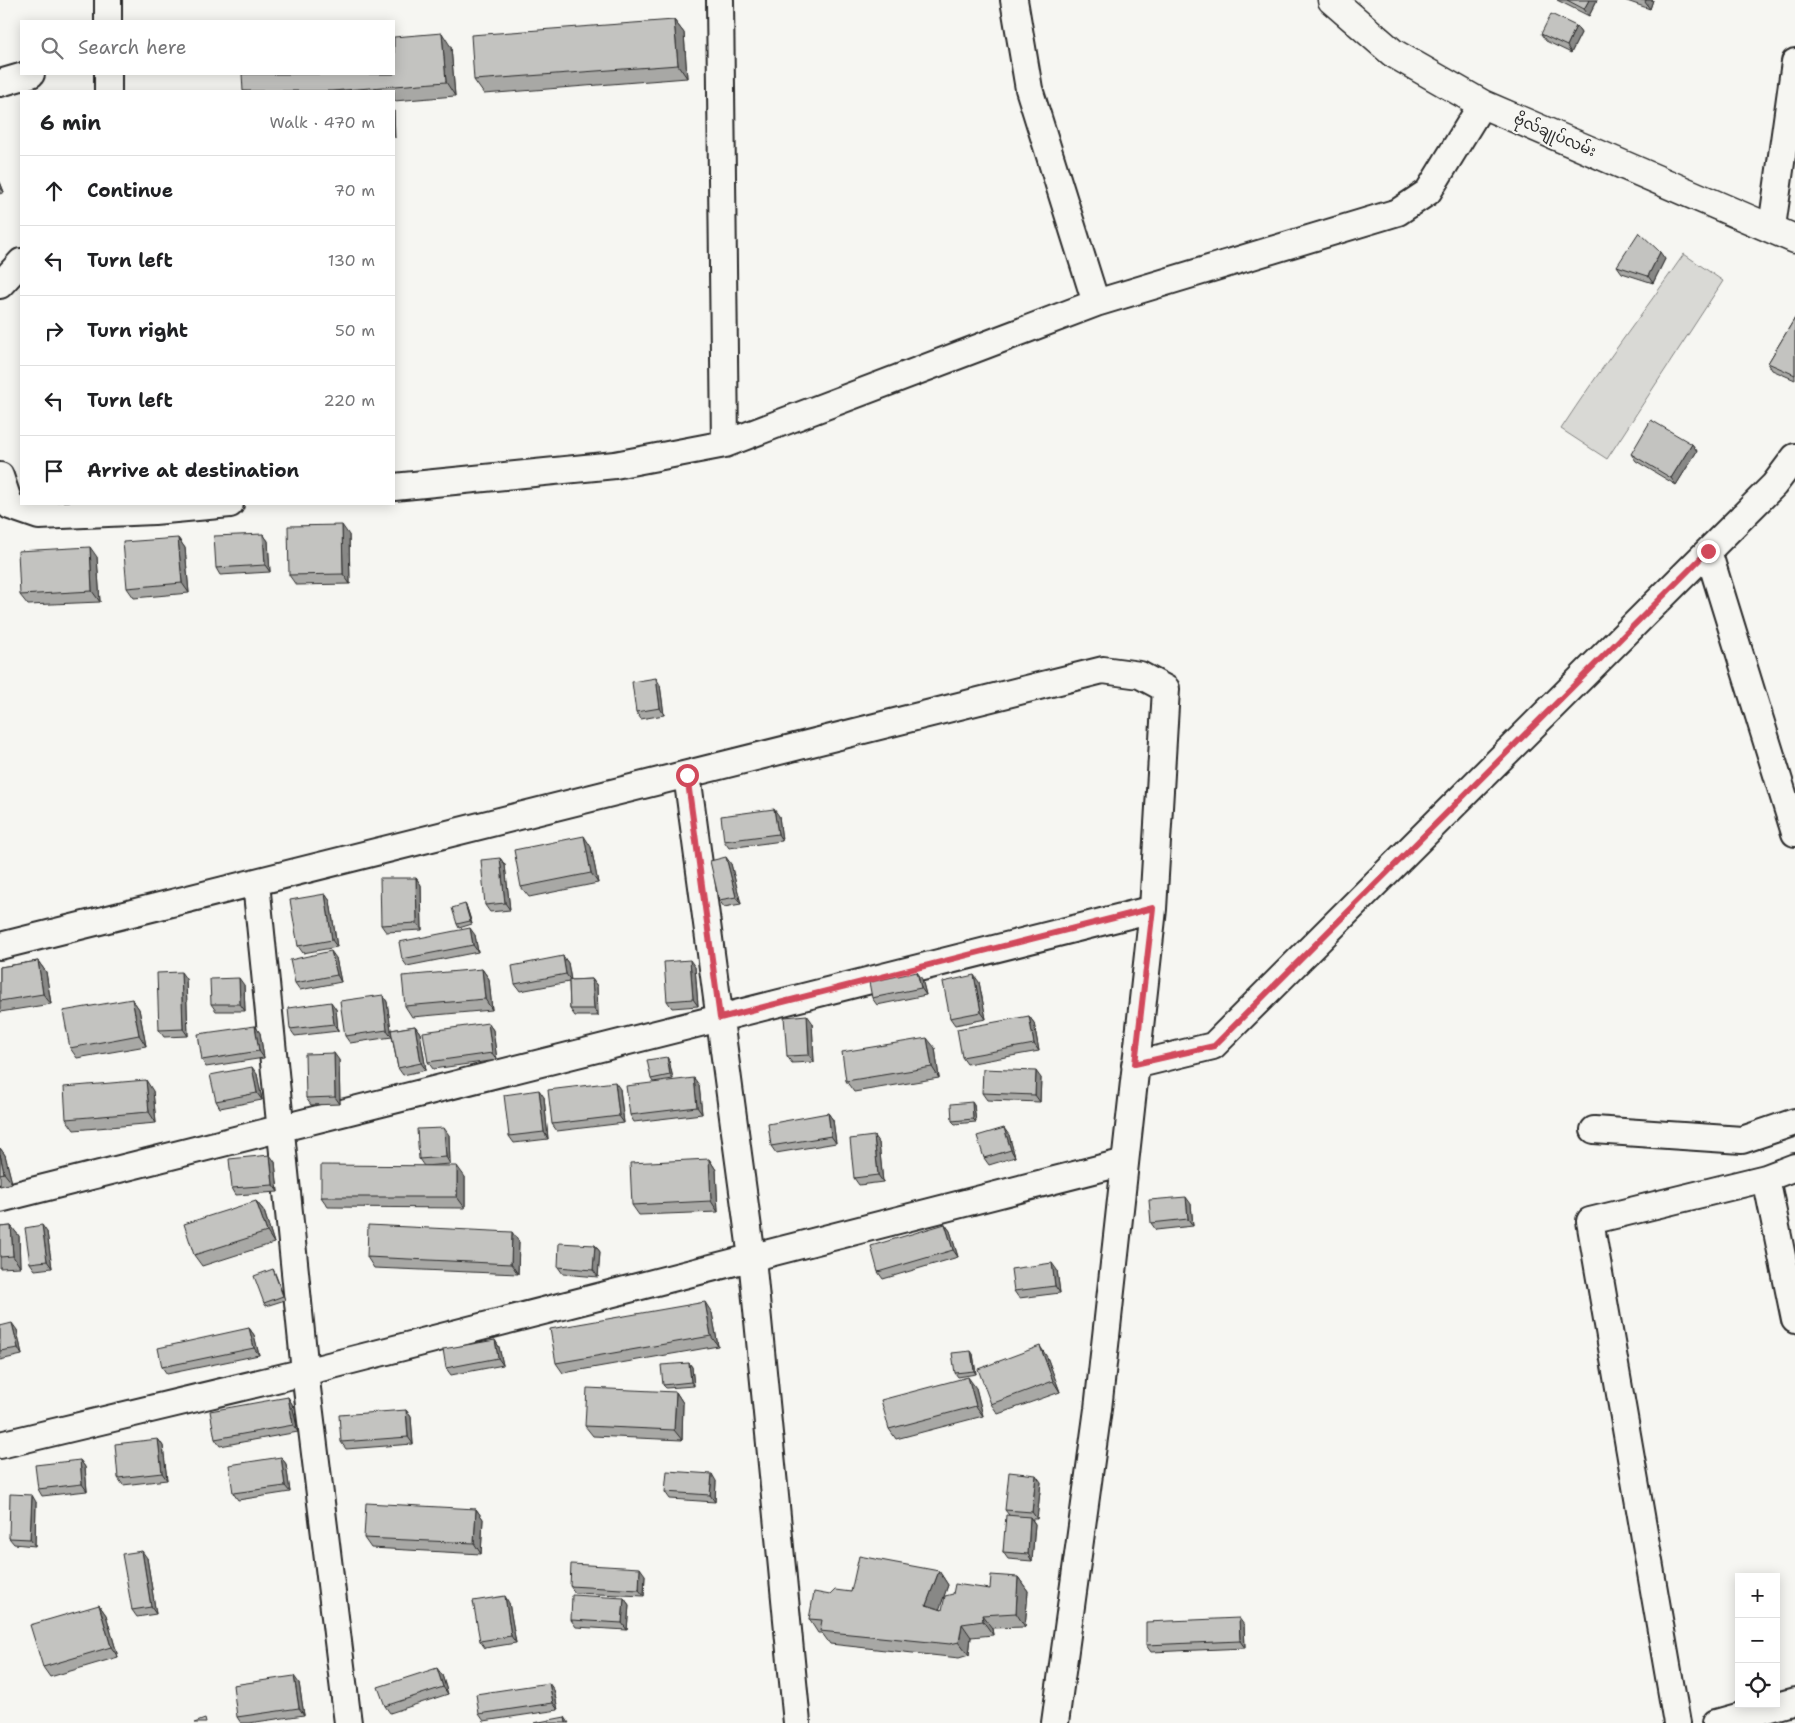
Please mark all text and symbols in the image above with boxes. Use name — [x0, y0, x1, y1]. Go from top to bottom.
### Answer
search box — [20, 20, 395, 75]
icon: search — [38, 34, 66, 62]
text: Search here — [78, 35, 187, 60]
text: 6 min — [40, 109, 101, 137]
street label: ဗိုလ်ချုပ်လမ်း — [1510, 109, 1599, 163]
text: Walk · 470 m — [270, 112, 375, 133]
icon: ahead — [40, 177, 68, 205]
text: Continue — [87, 178, 173, 203]
text: 70 m — [334, 180, 375, 201]
icon: left — [40, 247, 68, 275]
text: Turn left — [87, 248, 173, 273]
text: 130 m — [328, 250, 375, 271]
icon: right — [40, 317, 68, 345]
text: Turn right — [87, 318, 188, 343]
text: 50 m — [335, 320, 375, 341]
icon: left — [40, 387, 68, 415]
text: Turn left — [87, 388, 173, 413]
text: 220 m — [323, 390, 375, 411]
icon: arrive — [40, 457, 68, 485]
text: Arrive at destination — [87, 458, 299, 483]
route end — [1697, 540, 1720, 563]
route start — [676, 764, 699, 787]
map controls — [1735, 1573, 1780, 1708]
button: + — [1735, 1573, 1780, 1618]
button: − — [1735, 1618, 1780, 1663]
button: locate — [1735, 1663, 1780, 1708]

